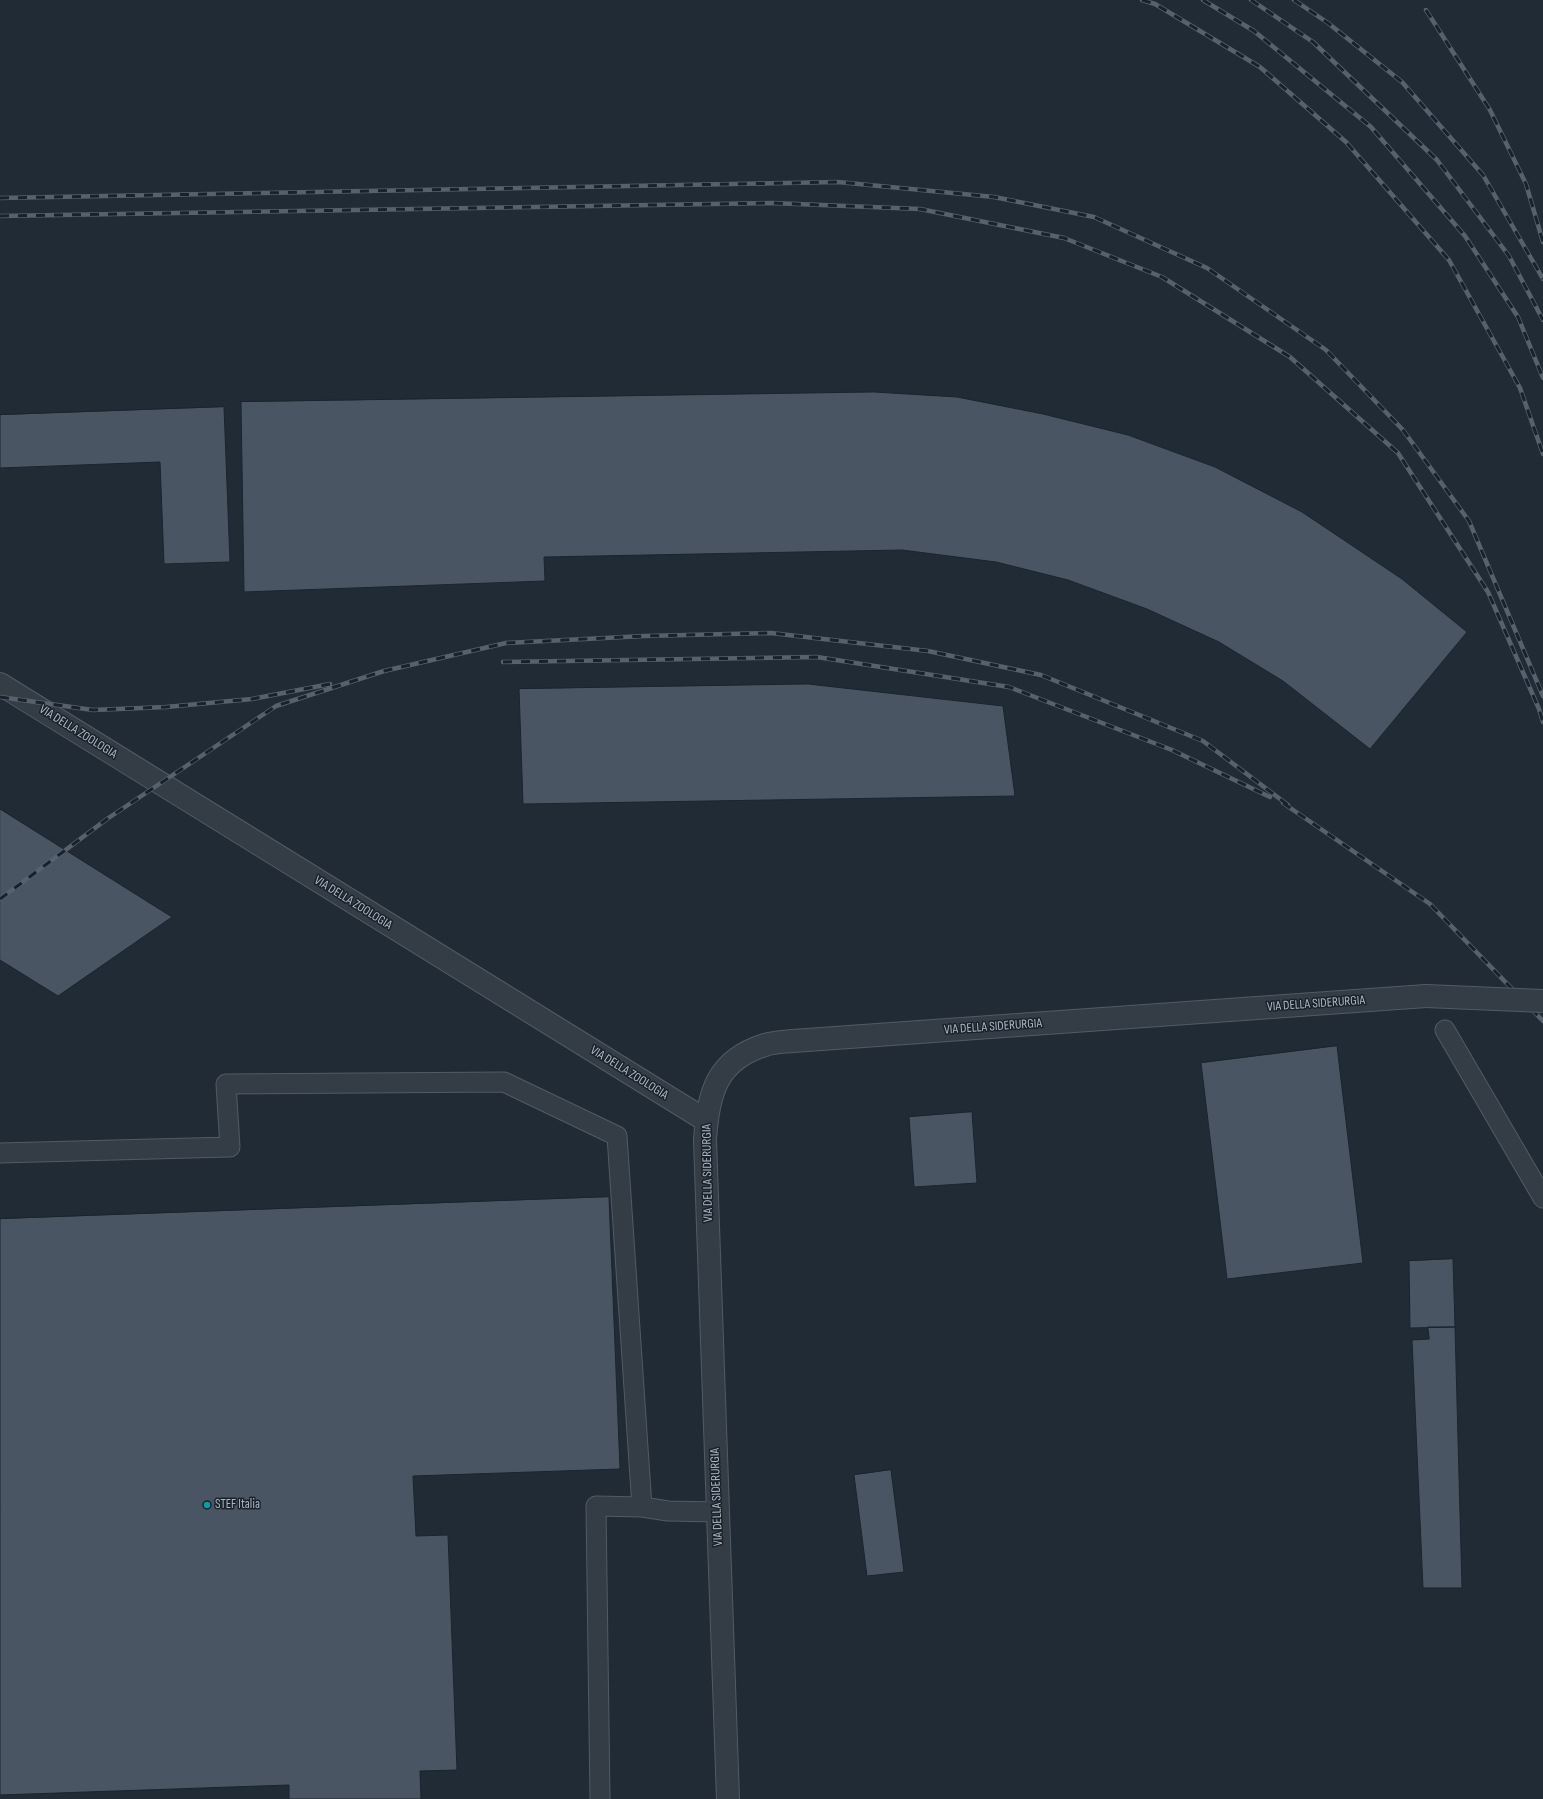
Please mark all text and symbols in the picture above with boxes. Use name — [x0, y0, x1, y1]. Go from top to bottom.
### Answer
street label: VIA DELLA ZOOLOGIA — [36, 702, 120, 762]
street label: VIA DELLA ZOOLOGIA — [311, 873, 395, 933]
street label: VIA DELLA SIDERURGIA — [1266, 993, 1366, 1015]
street label: VIA DELLA SIDERURGIA — [943, 1016, 1043, 1038]
street label: VIA DELLA ZOOLOGIA — [587, 1043, 671, 1103]
street label: VIA DELLA SIDERURGIA — [699, 1124, 717, 1222]
street label: VIA DELLA SIDERURGIA — [707, 1448, 727, 1546]
place label: STEF Italia — [215, 1497, 260, 1513]
marker: STEF Italia — [202, 1500, 212, 1510]

